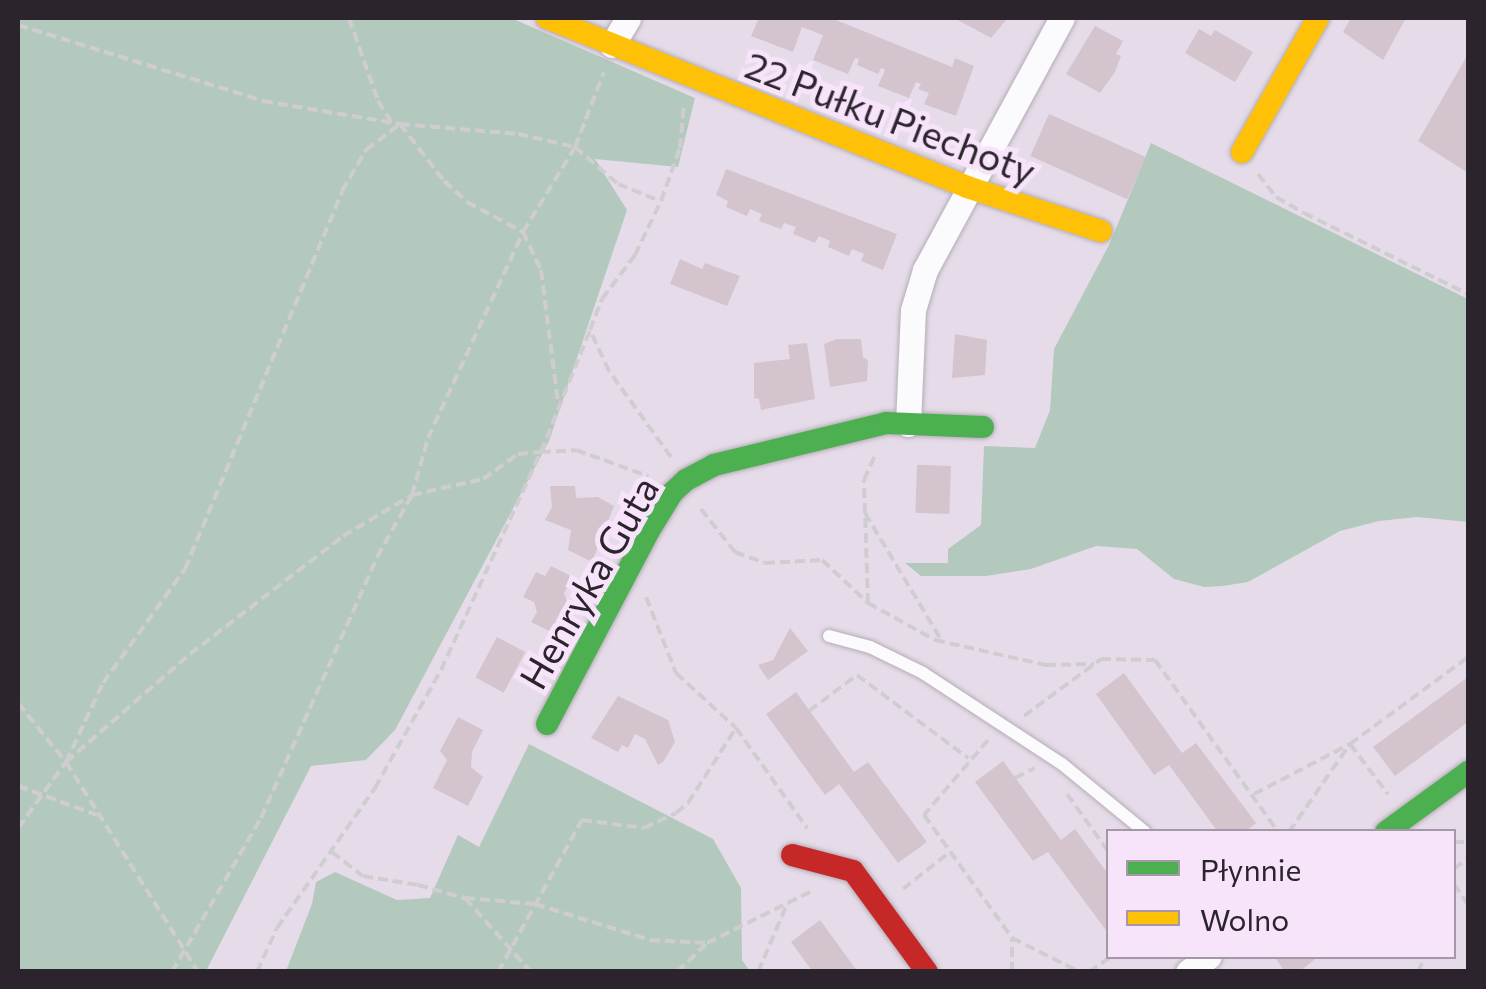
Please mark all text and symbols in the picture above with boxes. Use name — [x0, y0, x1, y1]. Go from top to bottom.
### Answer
street label: 22 Pułku Piechoty — [740, 41, 1042, 193]
street label: Henryka Guta — [509, 468, 667, 696]
legend — [1106, 829, 1456, 959]
text: Płynnie — [1200, 850, 1301, 887]
text: Wolno — [1200, 900, 1289, 937]

